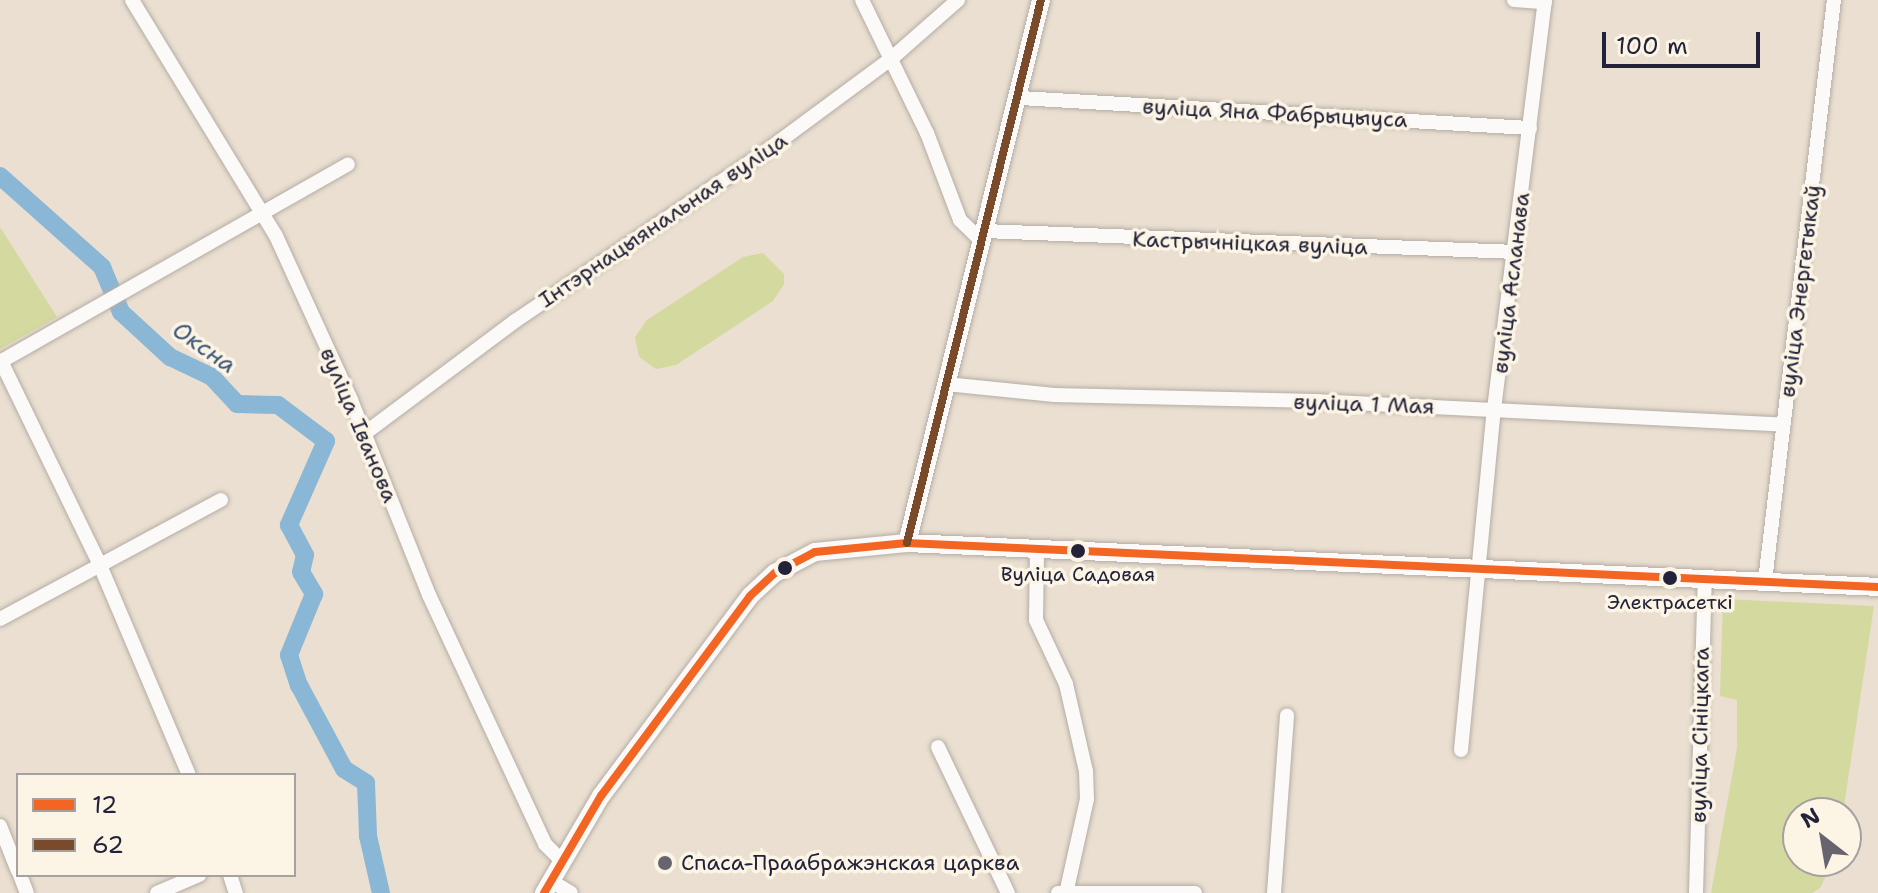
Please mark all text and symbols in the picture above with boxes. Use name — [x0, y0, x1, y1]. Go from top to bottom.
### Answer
scale bar — [1606, 16, 1764, 66]
text: 100 m — [1616, 30, 1688, 62]
street label: вуліца Яна Фабрыцыуса — [1142, 93, 1408, 133]
street label: Інтэрнацыянальная вуліца — [534, 127, 792, 313]
street label: вуліца Энергетыкаў — [1774, 183, 1826, 399]
street label: вуліца Асланава — [1487, 191, 1535, 375]
street label: Кастрычніцкая вуліца — [1132, 226, 1368, 260]
water label: Оксна — [167, 316, 241, 380]
street label: вуліца Іванова — [314, 344, 404, 506]
street label: вуліца 1 Мая — [1293, 388, 1435, 420]
marker: Вуліца Садовая — [1070, 543, 1086, 559]
unlabelled marker — [777, 560, 793, 576]
place label: Вуліца Садовая — [1001, 562, 1155, 586]
marker: Электрасеткі — [1662, 570, 1678, 586]
place label: Электрасеткі — [1607, 590, 1733, 614]
street label: вуліца Сініцкага — [1685, 647, 1715, 823]
legend — [16, 773, 296, 877]
text: 12 — [92, 789, 118, 821]
north arrow — [1782, 797, 1862, 877]
text: N — [1795, 801, 1825, 835]
text: 62 — [92, 829, 124, 861]
place label: Спаса-Праабражэнская царква — [681, 850, 1019, 876]
marker: Спаса-Праабражэнская царква — [656, 854, 674, 872]

